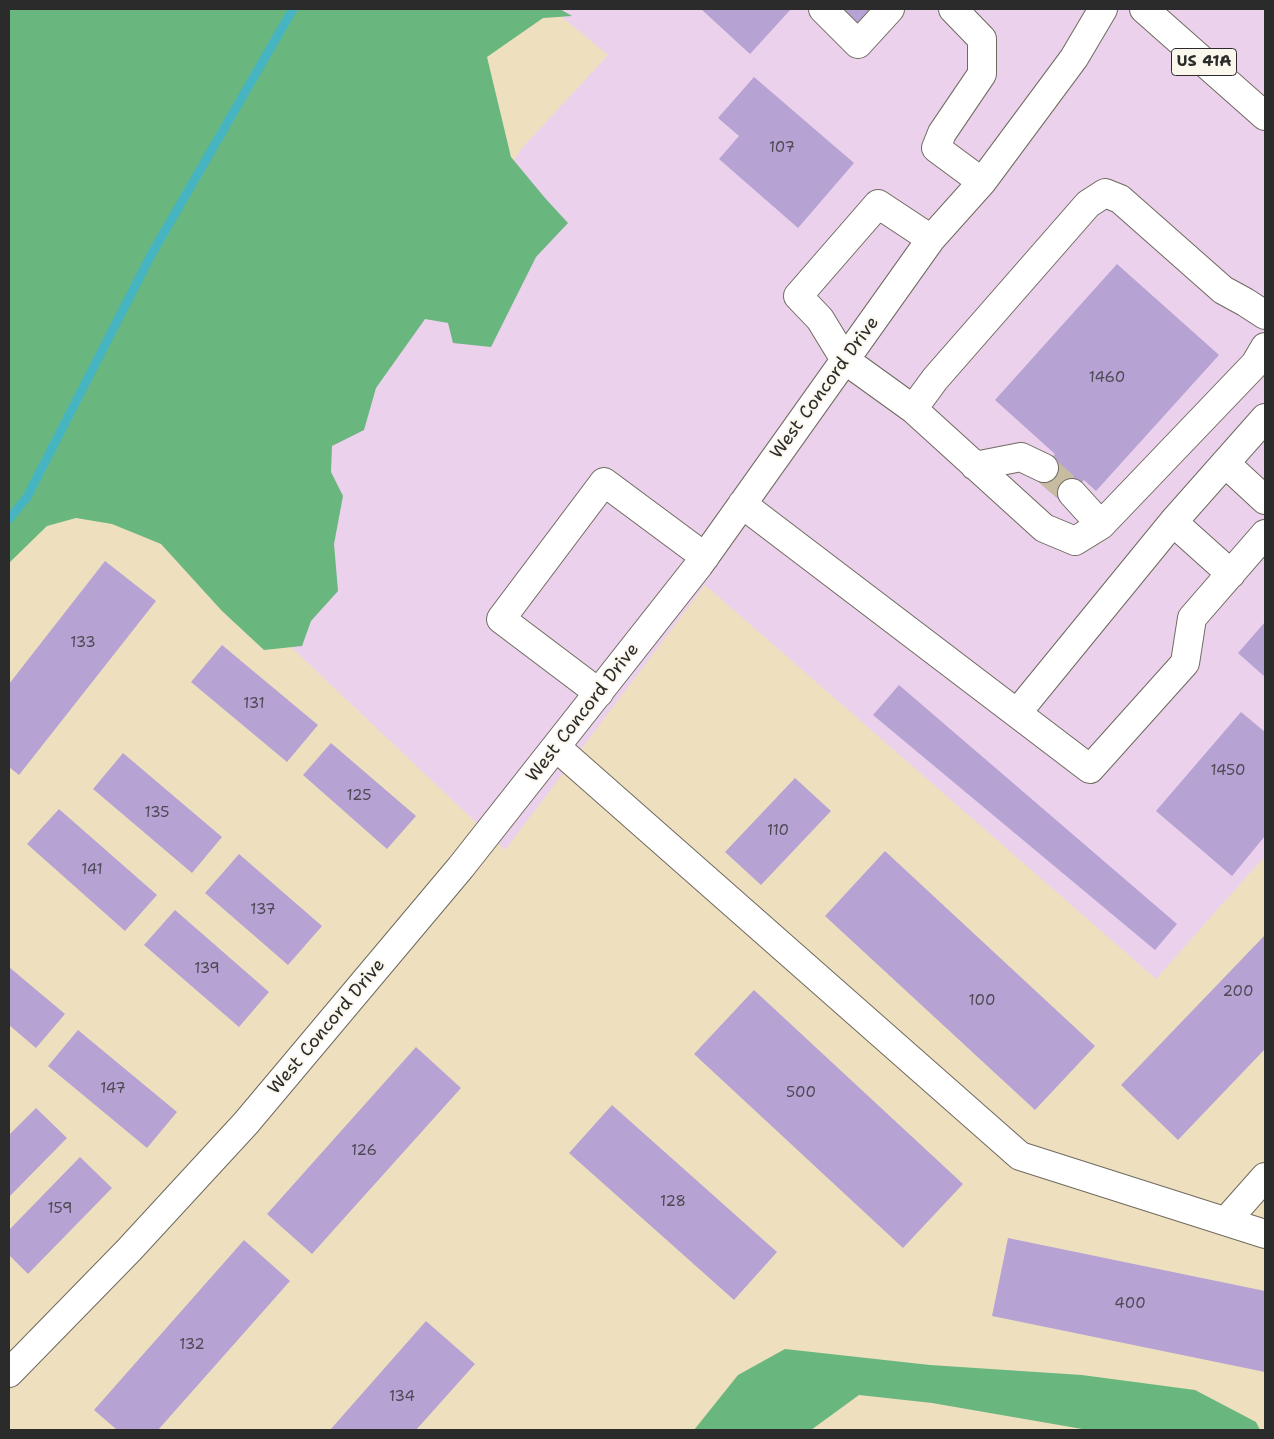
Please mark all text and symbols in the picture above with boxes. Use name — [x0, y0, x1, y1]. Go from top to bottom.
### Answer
road number: US 41A — [1172, 48, 1236, 76]
house number: 107 — [769, 139, 795, 157]
street label: West Concord Drive — [766, 313, 884, 463]
house number: 1460 — [1089, 369, 1125, 387]
house number: 133 — [70, 634, 96, 652]
street label: West Concord Drive — [522, 639, 644, 787]
house number: 131 — [243, 695, 265, 713]
house number: 1450 — [1210, 762, 1246, 780]
house number: 125 — [347, 787, 371, 805]
house number: 135 — [145, 804, 169, 822]
house number: 110 — [767, 822, 789, 840]
house number: 141 — [81, 861, 103, 879]
house number: 137 — [250, 901, 276, 919]
street label: West Concord Drive — [264, 955, 390, 1099]
house number: 139 — [194, 960, 220, 978]
house number: 200 — [1223, 983, 1253, 1001]
house number: 100 — [969, 992, 995, 1010]
house number: 147 — [100, 1080, 126, 1098]
house number: 500 — [786, 1084, 816, 1102]
house number: 126 — [351, 1142, 377, 1160]
house number: 128 — [660, 1193, 686, 1211]
house number: 159 — [48, 1200, 72, 1218]
house number: 400 — [1114, 1295, 1146, 1313]
house number: 132 — [179, 1336, 205, 1354]
house number: 134 — [389, 1388, 415, 1406]

